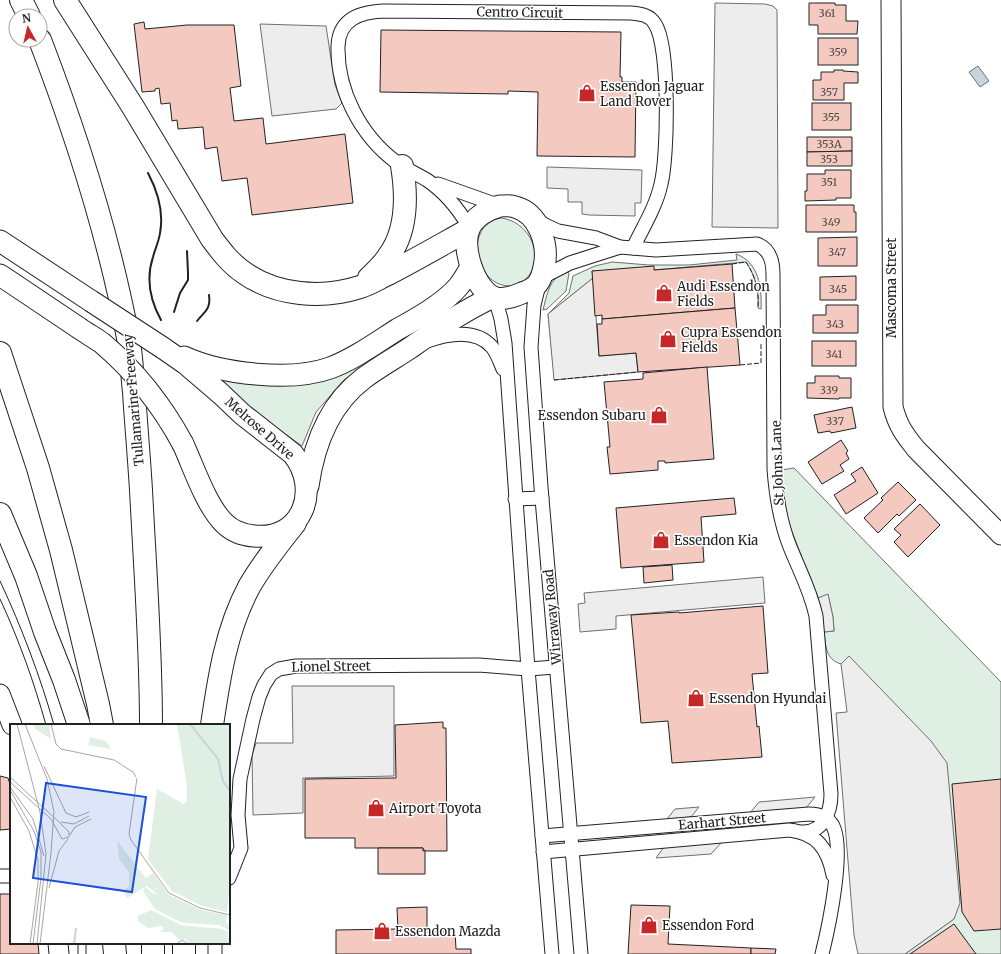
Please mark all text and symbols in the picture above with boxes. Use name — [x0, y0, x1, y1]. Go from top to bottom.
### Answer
street label: Centro Circuit — [477, 3, 563, 22]
house number: 361 — [818, 6, 836, 20]
north arrow — [8, 8, 48, 48]
text: N — [21, 11, 32, 26]
house number: 359 — [829, 45, 848, 59]
place label: Essendon Jaguar Land Rover — [600, 78, 704, 110]
shop icon: Essendon Jaguar Land Rover — [577, 83, 597, 103]
house number: 357 — [820, 85, 838, 99]
house number: 355 — [822, 110, 840, 124]
house number: 353A — [816, 137, 842, 151]
house number: 353 — [820, 152, 838, 166]
house number: 351 — [821, 175, 837, 189]
house number: 349 — [822, 215, 841, 229]
street label: Mascoma Street — [883, 238, 900, 338]
house number: 347 — [828, 245, 846, 259]
place label: Audi Essendon Fields — [676, 278, 770, 310]
house number: 345 — [829, 282, 847, 296]
shop icon: Audi Essendon Fields — [654, 283, 674, 303]
house number: 343 — [826, 317, 844, 331]
place label: Cupra Essendon Fields — [681, 324, 782, 356]
shop icon: Cupra Essendon Fields — [658, 329, 678, 349]
street label: Tullamarine Freeway — [119, 333, 148, 467]
house number: 341 — [825, 347, 843, 361]
house number: 339 — [820, 383, 839, 397]
street label: Melrose Drive — [221, 394, 298, 463]
shop icon: Essendon Subaru — [649, 405, 669, 425]
place label: Essendon Subaru — [538, 407, 646, 424]
house number: 337 — [826, 414, 844, 428]
street label: St Johns Lane — [768, 420, 787, 506]
shop icon: Essendon Kia — [651, 530, 671, 550]
place label: Essendon Kia — [674, 532, 758, 549]
street label: Wirraway Road — [540, 568, 565, 666]
street label: Lionel Street — [291, 657, 371, 676]
shop icon: Essendon Hyundai — [686, 688, 706, 708]
place label: Essendon Hyundai — [709, 690, 826, 707]
inset map — [10, 724, 230, 944]
shop icon: Airport Toyota — [366, 798, 386, 818]
place label: Airport Toyota — [388, 800, 481, 817]
street label: Earhart Street — [677, 809, 767, 834]
shop icon: Essendon Ford — [639, 915, 659, 935]
place label: Essendon Ford — [662, 917, 754, 934]
shop icon: Essendon Mazda — [372, 921, 392, 941]
place label: Essendon Mazda — [395, 923, 501, 940]

